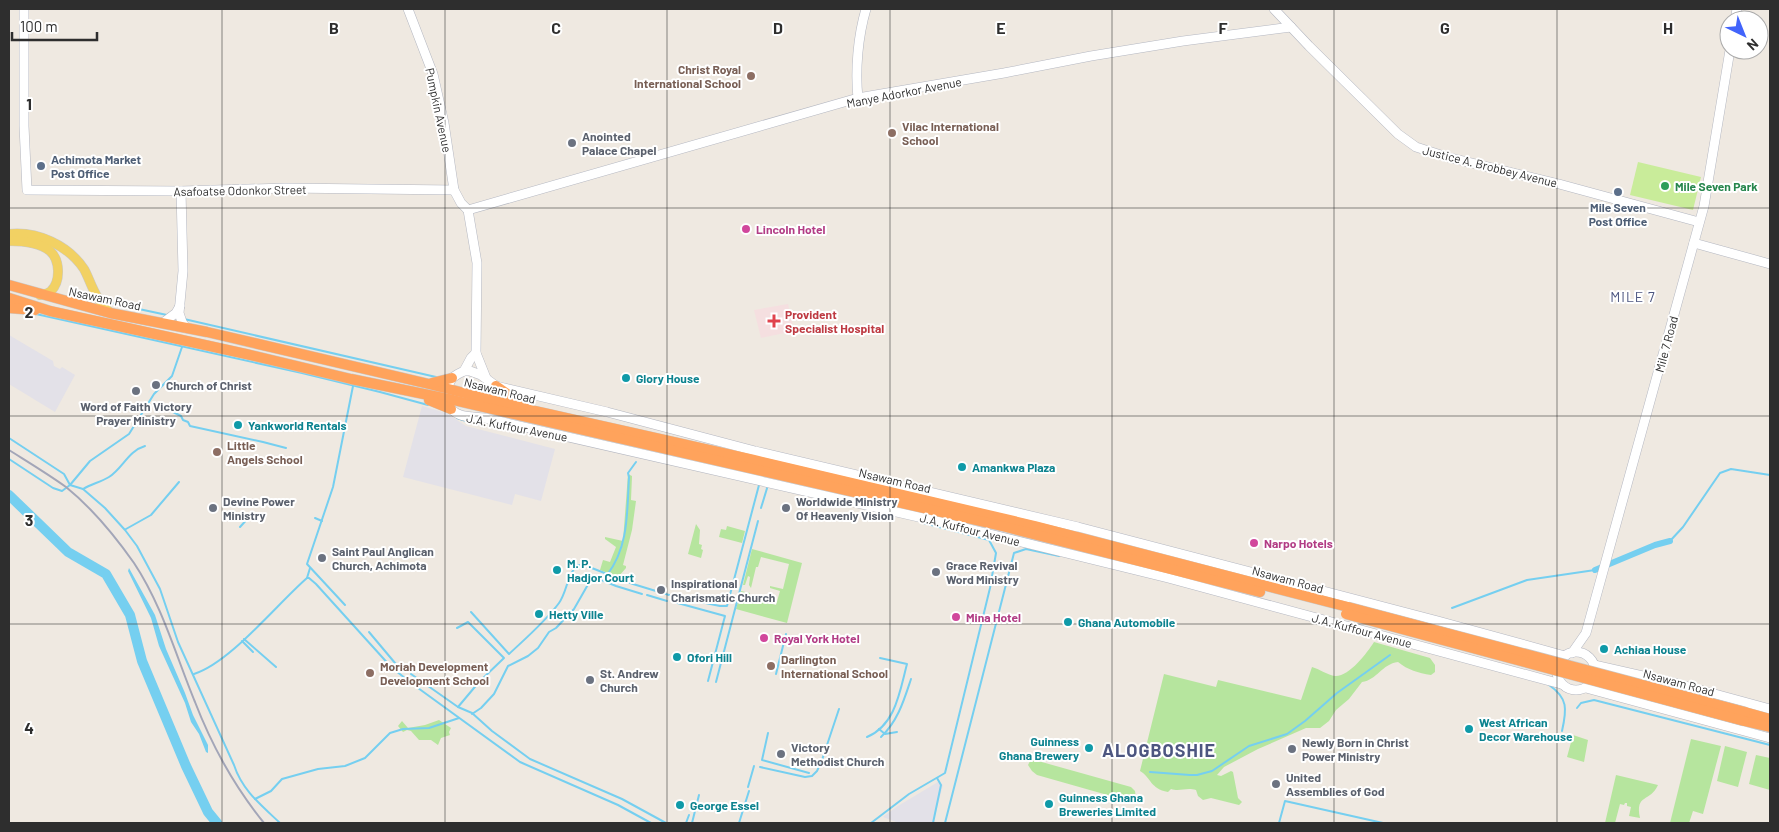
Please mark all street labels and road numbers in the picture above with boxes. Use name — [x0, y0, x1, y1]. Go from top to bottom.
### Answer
street label: Pumpkin Avenue — [423, 66, 455, 154]
street label: Manye Adorkor Avenue — [845, 74, 963, 110]
street label: Justice A. Brobbey Avenue — [1421, 142, 1559, 190]
street label: Asafoatse Odonkor Street — [173, 182, 307, 198]
street label: Nsawam Road — [68, 284, 142, 312]
street label: Mile 7 Road — [1652, 314, 1680, 374]
street label: Nsawam Road — [463, 374, 537, 406]
street label: J.A. Kuffour Avenue — [465, 410, 569, 444]
street label: Nsawam Road — [858, 465, 932, 495]
street label: J.A. Kuffour Avenue — [918, 510, 1022, 548]
street label: Nsawam Road — [1251, 563, 1325, 595]
street label: J.A. Kuffour Avenue — [1311, 610, 1413, 650]
street label: Nsawam Road — [1642, 666, 1716, 698]

